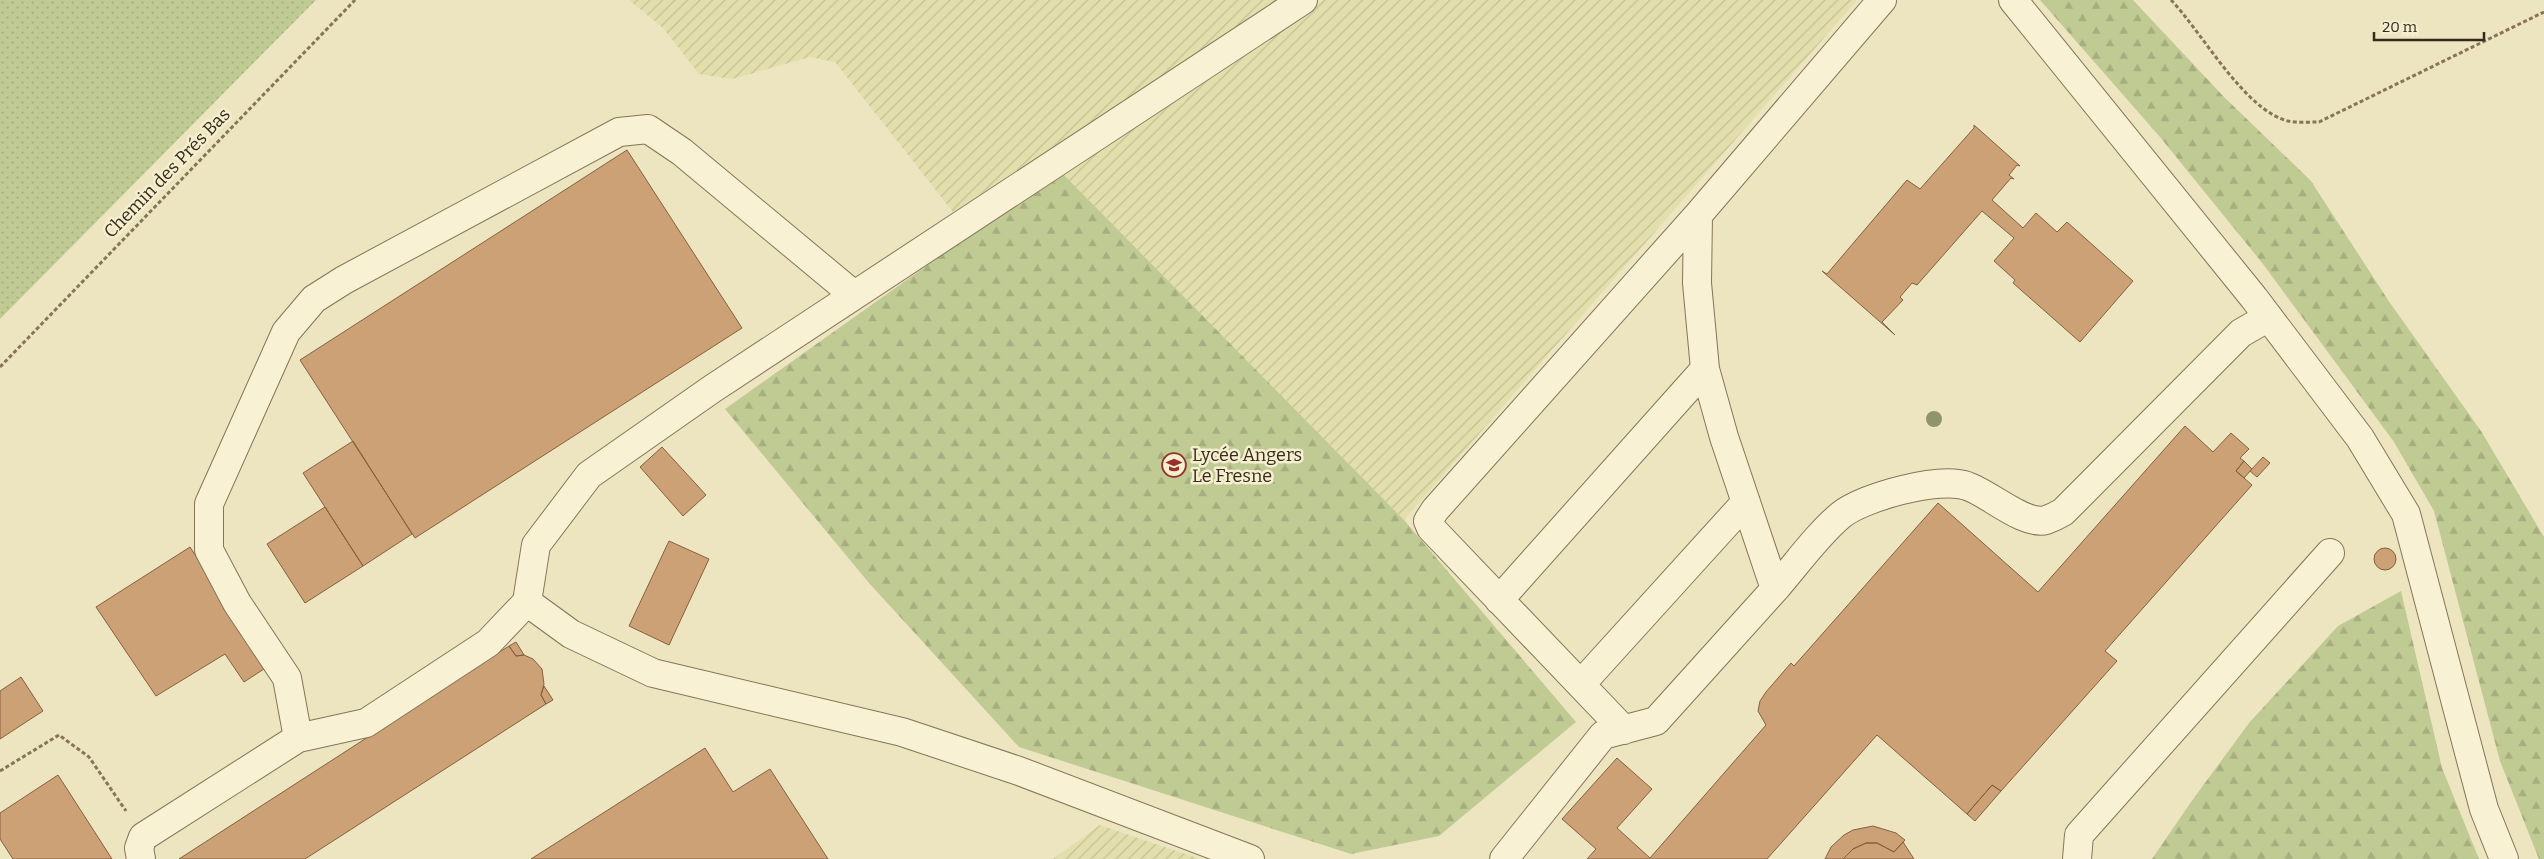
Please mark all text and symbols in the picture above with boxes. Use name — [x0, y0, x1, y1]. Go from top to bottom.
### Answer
scale bar — [2374, 10, 2484, 42]
text: 20 m — [2382, 18, 2418, 36]
street label: Chemin des Prés Bas — [99, 103, 235, 243]
place label: Lycée Angers Le Fresne — [1192, 444, 1302, 487]
school or university icon: Lycée Angers Le Fresne — [1161, 452, 1187, 478]

